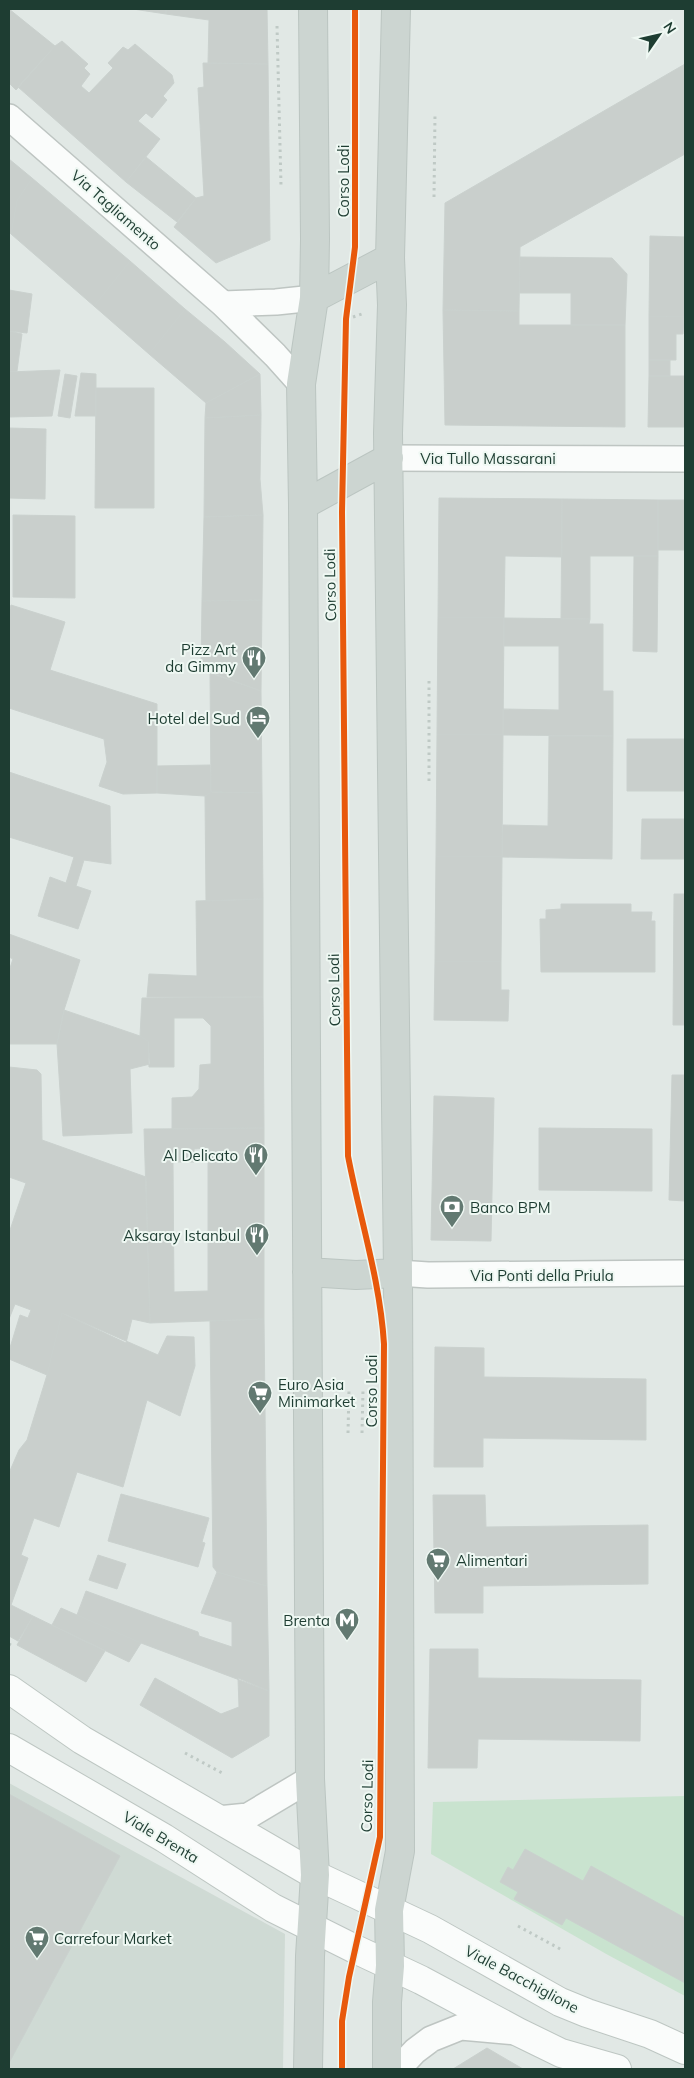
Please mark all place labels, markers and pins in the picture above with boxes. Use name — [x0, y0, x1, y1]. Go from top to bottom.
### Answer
place label: Pizz Art da Gimmy — [165, 640, 236, 676]
restaurant icon: Pizz Art da Gimmy — [241, 645, 267, 679]
hotel icon: Hotel del Sud — [245, 705, 271, 739]
place label: Hotel del Sud — [148, 709, 240, 728]
restaurant icon: Al Delicato — [243, 1142, 269, 1176]
place label: Al Delicato — [163, 1146, 238, 1165]
bank icon: Banco BPM — [439, 1194, 465, 1228]
place label: Banco BPM — [470, 1198, 551, 1217]
restaurant icon: Aksaray Istanbul — [244, 1222, 270, 1256]
place label: Aksaray Istanbul — [123, 1226, 240, 1245]
place label: Euro Asia Minimarket — [278, 1375, 355, 1411]
supermarket icon: Euro Asia Minimarket — [247, 1380, 273, 1414]
supermarket icon: Alimentari — [425, 1547, 451, 1581]
place label: Alimentari — [456, 1551, 528, 1570]
metro station icon: Brenta — [334, 1607, 360, 1641]
place label: Brenta — [283, 1611, 330, 1630]
supermarket icon: Carrefour Market — [24, 1925, 50, 1959]
place label: Carrefour Market — [54, 1929, 172, 1948]

